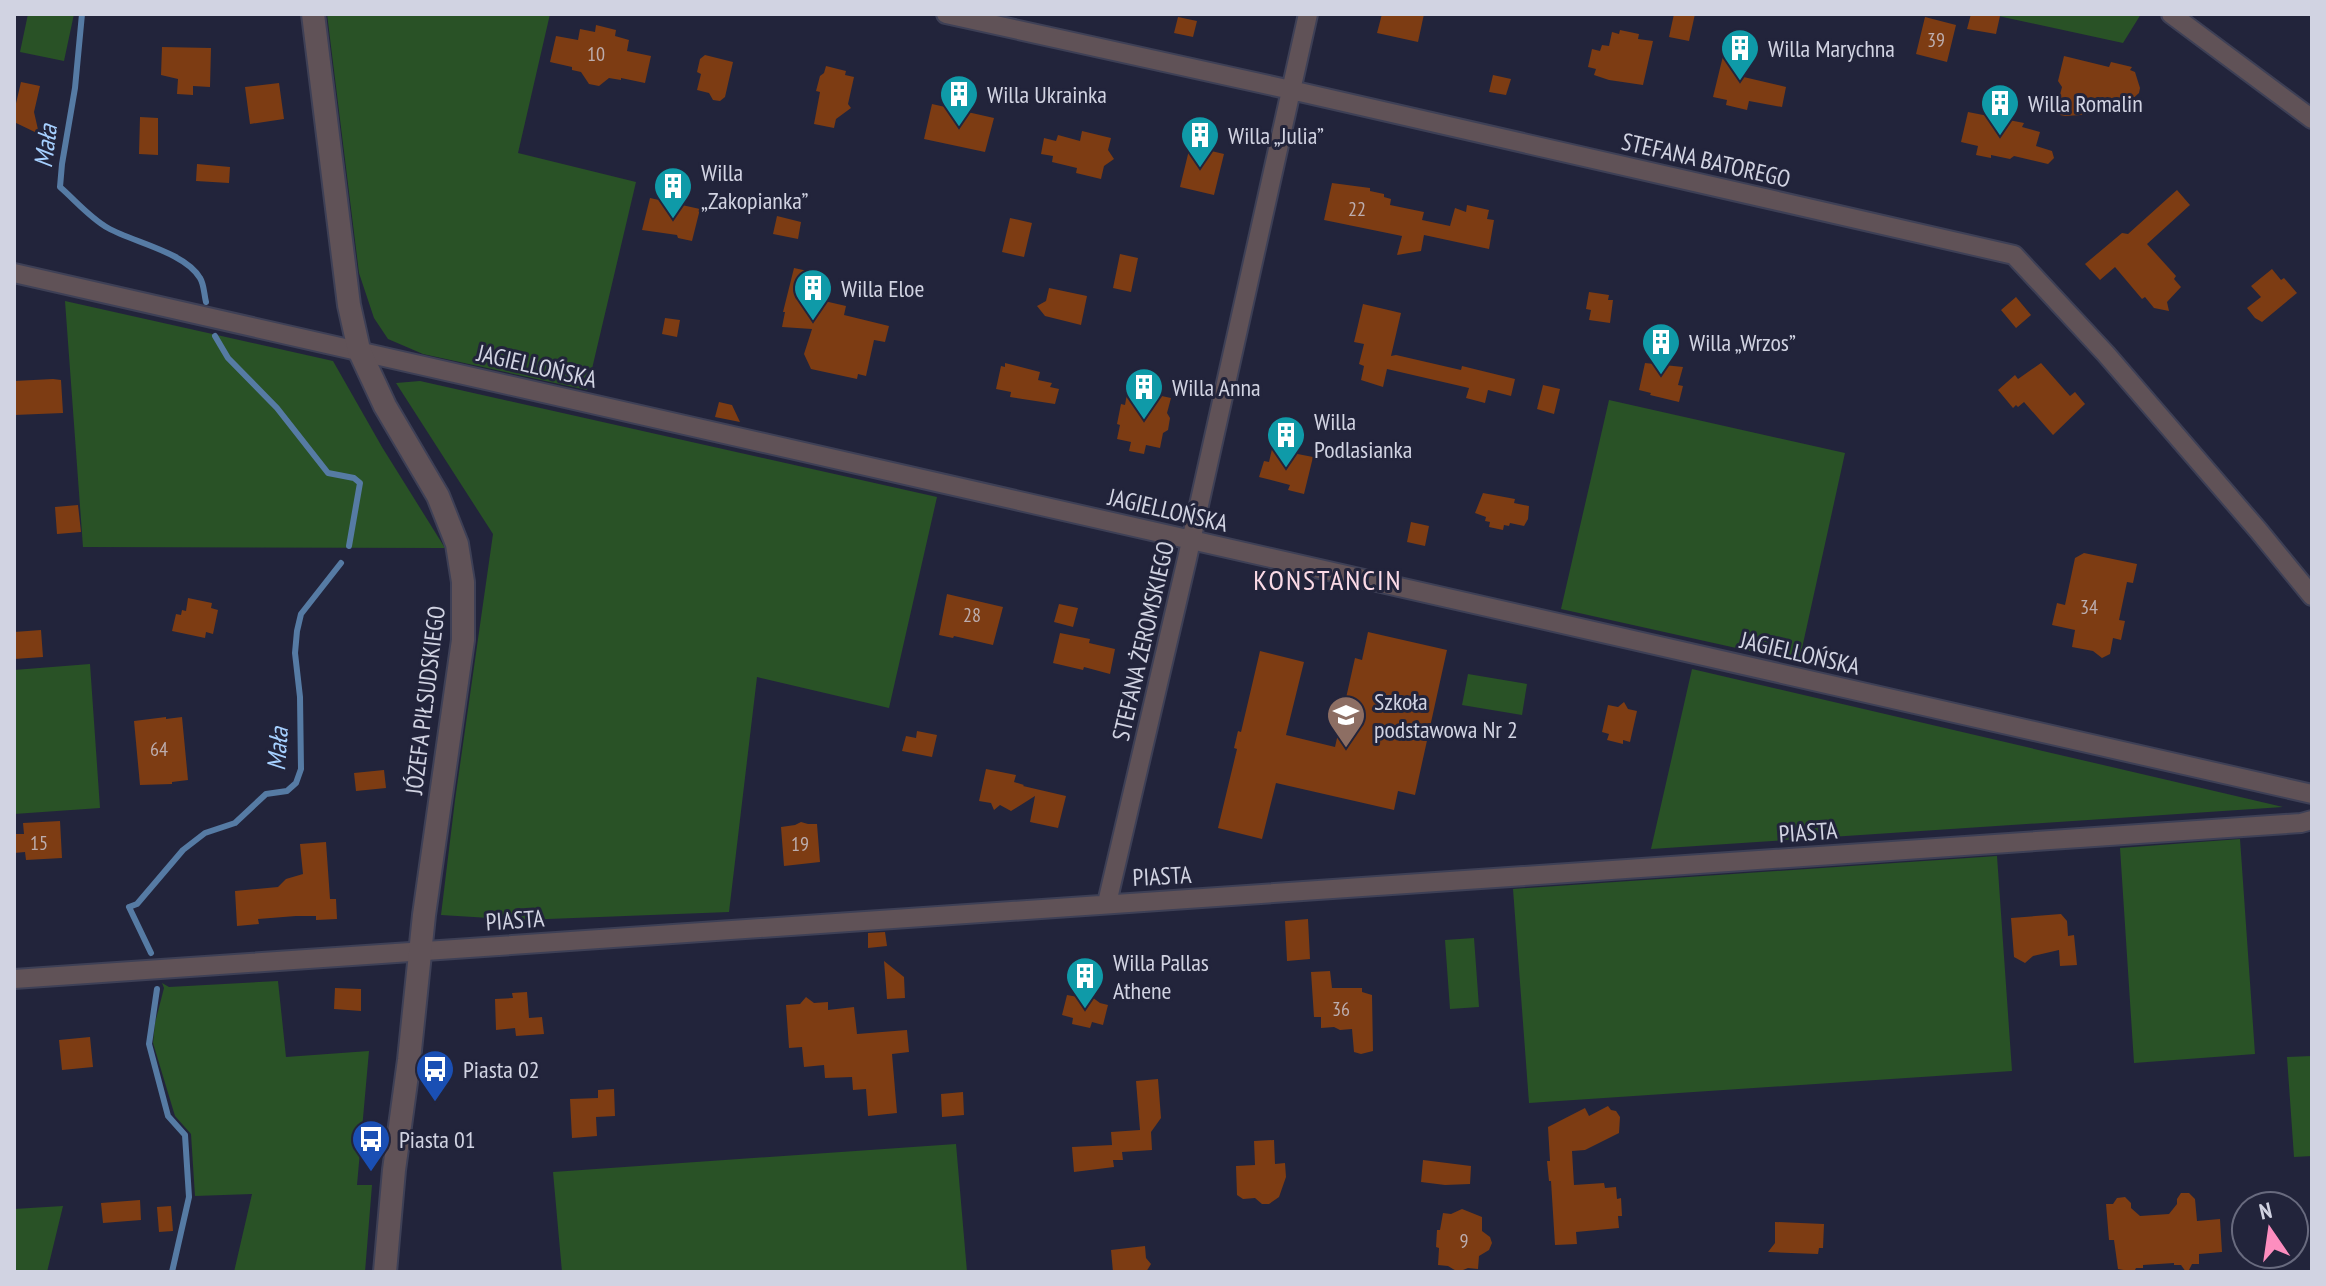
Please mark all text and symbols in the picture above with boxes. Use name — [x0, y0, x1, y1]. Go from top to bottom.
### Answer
building icon: Willa Marychna — [1719, 27, 1761, 82]
house number: 39 — [1927, 27, 1945, 53]
place label: Willa Marychna — [1768, 33, 1895, 64]
house number: 10 — [587, 41, 605, 67]
building icon: Willa Ukrainka — [938, 73, 980, 128]
place label: Willa Ukrainka — [987, 79, 1107, 110]
building icon: Willa Romalin — [1979, 82, 2021, 137]
place label: Willa Romalin — [2028, 88, 2143, 119]
building icon: Willa „Julia” — [1179, 114, 1221, 169]
place label: Willa „Julia” — [1228, 120, 1324, 151]
water label: Mała — [26, 121, 64, 170]
street label: STEFANA BATOREGO — [1619, 126, 1793, 194]
place label: Willa „Zakopianka” — [701, 157, 809, 216]
building icon: Willa „Zakopianka” — [652, 165, 694, 220]
house number: 22 — [1348, 196, 1366, 222]
building icon: Willa Eloe — [792, 267, 834, 322]
place label: Willa Eloe — [841, 273, 924, 304]
building icon: Willa „Wrzos” — [1640, 321, 1682, 376]
place label: Willa „Wrzos” — [1689, 327, 1796, 358]
street label: JAGIELLOŃSKA — [473, 337, 600, 395]
building icon: Willa Anna — [1123, 366, 1165, 421]
place label: Willa Anna — [1172, 372, 1261, 403]
place label: Willa Podlasianka — [1314, 406, 1412, 465]
building icon: Willa Podlasianka — [1265, 414, 1307, 469]
street label: JAGIELLOŃSKA — [1104, 481, 1231, 539]
street label: STEFANA ŻEROMSKIEGO — [1105, 538, 1181, 744]
district label: KONSTANCIN — [1253, 561, 1403, 598]
house number: 34 — [2080, 594, 2098, 620]
house number: 28 — [963, 602, 981, 628]
street label: JÓZEFA PIŁSUDSKIEGO — [398, 604, 452, 797]
street label: JAGIELLOŃSKA — [1736, 624, 1863, 682]
place label: Szkoła podstawowa Nr 2 — [1374, 686, 1518, 745]
school or university icon: Szkoła podstawowa Nr 2 — [1325, 694, 1367, 749]
water label: Mała — [259, 725, 295, 772]
house number: 64 — [150, 736, 168, 762]
street label: PIASTA — [1778, 814, 1839, 850]
house number: 15 — [30, 830, 48, 856]
house number: 19 — [791, 831, 809, 857]
street label: PIASTA — [1132, 859, 1193, 893]
street label: PIASTA — [485, 902, 546, 938]
place label: Willa Pallas Athene — [1113, 947, 1209, 1006]
building icon: Willa Pallas Athene — [1064, 955, 1106, 1010]
house number: 36 — [1332, 996, 1350, 1022]
bus stop icon: Piasta 02 — [414, 1048, 456, 1103]
place label: Piasta 02 — [463, 1054, 540, 1085]
bus stop icon: Piasta 01 — [350, 1118, 392, 1173]
place label: Piasta 01 — [399, 1124, 476, 1155]
north arrow — [2230, 1190, 2310, 1270]
text: N — [2257, 1196, 2274, 1225]
house number: 9 — [1460, 1228, 1469, 1254]

